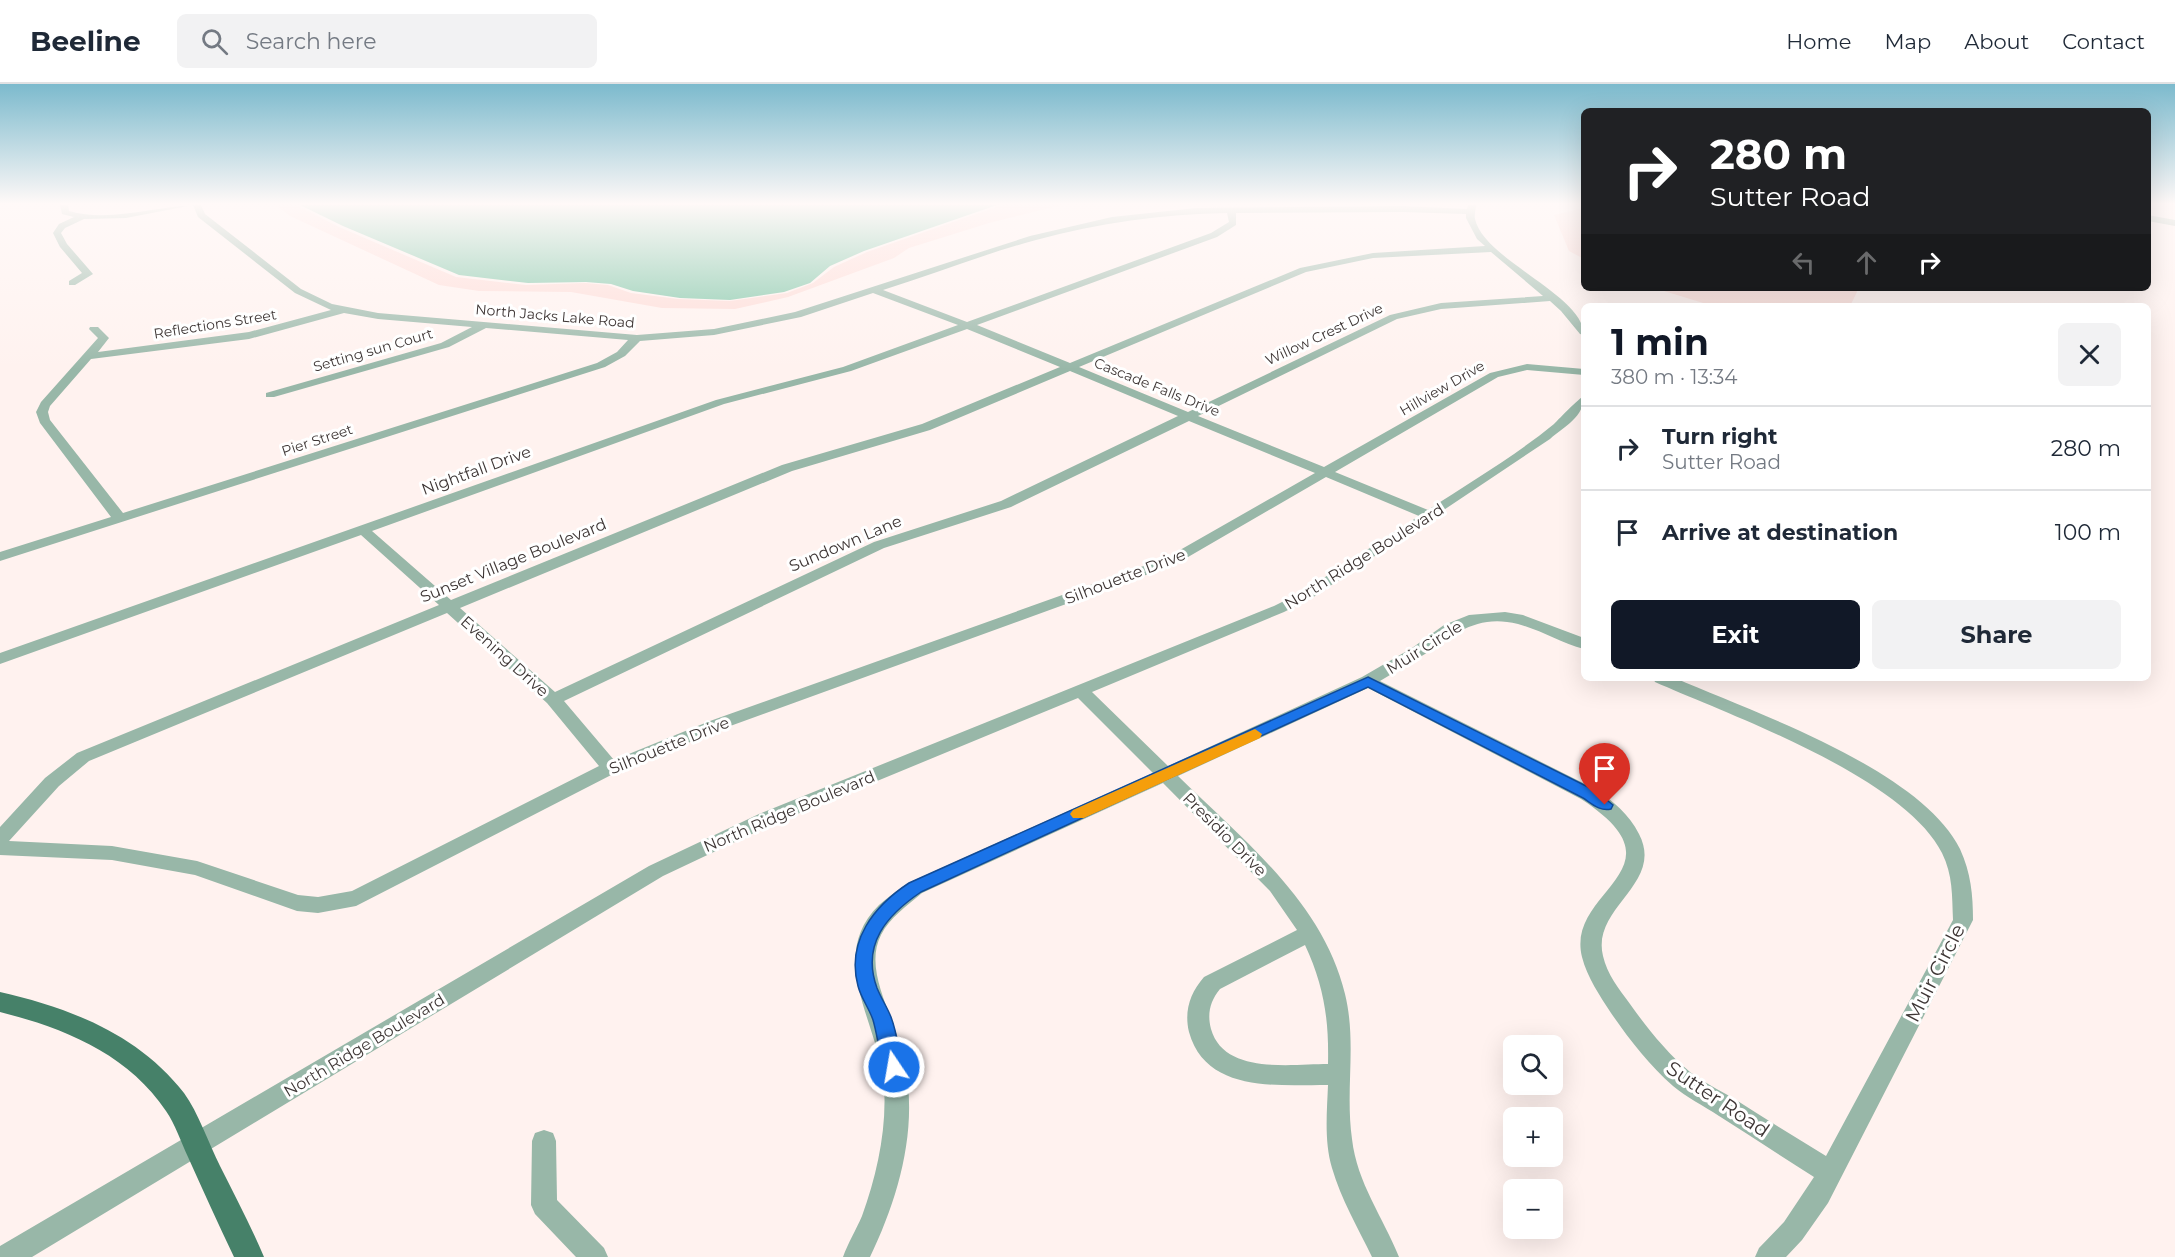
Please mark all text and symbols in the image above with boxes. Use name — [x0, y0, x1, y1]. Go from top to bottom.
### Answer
search box — [177, 14, 597, 68]
text: Beeline — [30, 24, 141, 58]
icon: search — [198, 25, 231, 58]
text: Search here — [246, 28, 377, 55]
text: Home — [1786, 29, 1851, 54]
text: Map — [1884, 29, 1931, 54]
text: About — [1964, 29, 2029, 54]
text: Contact — [2062, 29, 2145, 54]
text: 280 m — [1710, 128, 1847, 180]
icon: right — [1611, 132, 1689, 210]
text: Sutter Road — [1710, 180, 1871, 213]
icon: left — [1787, 246, 1820, 279]
icon: ahead — [1850, 246, 1883, 279]
icon: right — [1913, 246, 1946, 279]
street label: Willow Crest Drive — [1262, 299, 1386, 369]
street label: North Jacks Lake Road — [475, 300, 635, 332]
street label: Reflections Street — [152, 305, 278, 343]
text: 1 min — [1611, 320, 1709, 364]
button: close — [2058, 323, 2121, 386]
street label: Setting sun Court — [311, 324, 435, 376]
street label: Cascade Falls Drive — [1091, 354, 1223, 420]
street label: Hillview Drive — [1396, 356, 1488, 420]
text: 380 m · 13:34 — [1611, 365, 1738, 389]
street label: Pier Street — [279, 420, 355, 460]
text: Turn right — [1662, 423, 1777, 450]
icon: right — [1611, 432, 1644, 465]
text: 280 m — [2051, 435, 2121, 462]
street label: Nightfall Drive — [419, 442, 533, 499]
text: Sutter Road — [1662, 450, 1781, 474]
street label: North Ridge Boulevard — [1281, 500, 1447, 613]
street label: Sundown Lane — [786, 511, 904, 576]
street label: Sunset Village Boulevard — [417, 514, 609, 607]
icon: arrive — [1611, 516, 1644, 549]
text: Arrive at destination — [1662, 519, 1898, 546]
text: 100 m — [2055, 519, 2121, 546]
street label: Silhouette Drive — [1062, 545, 1188, 608]
button: Exit — [1611, 600, 1860, 669]
button: Share — [1872, 600, 2121, 669]
street label: Evening Drive — [457, 612, 552, 701]
street label: Muir Circle — [1383, 617, 1466, 678]
street label: Silhouette Drive — [606, 713, 732, 778]
pin — [1579, 743, 1630, 805]
icon: arrive — [1588, 752, 1621, 785]
street label: North Ridge Boulevard — [701, 767, 878, 856]
street label: Presidio Drive — [1179, 789, 1270, 880]
street label: Muir Circle — [1900, 920, 1970, 1026]
street label: North Ridge Boulevard — [280, 990, 448, 1101]
position arrow — [862, 1035, 926, 1099]
map controls — [1503, 1035, 1563, 1239]
button: search — [1503, 1035, 1563, 1095]
street label: Sutter Road — [1662, 1056, 1774, 1142]
button: + — [1503, 1107, 1563, 1167]
button: − — [1503, 1179, 1563, 1239]

